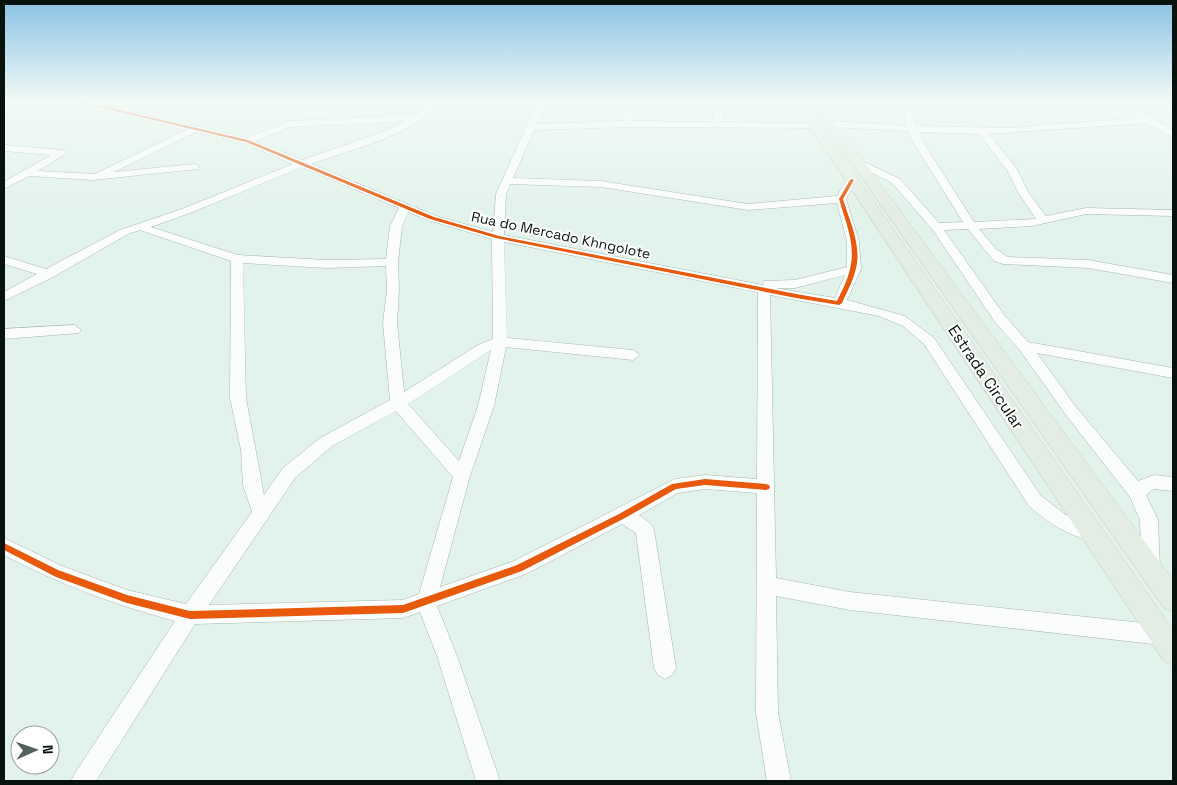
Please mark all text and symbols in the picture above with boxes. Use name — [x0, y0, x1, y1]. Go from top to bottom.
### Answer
street label: Rua do Mercado Khngolote — [470, 207, 652, 263]
street label: Estrada Circular — [943, 321, 1029, 433]
north arrow — [10, 725, 60, 775]
text: N — [39, 745, 57, 755]

